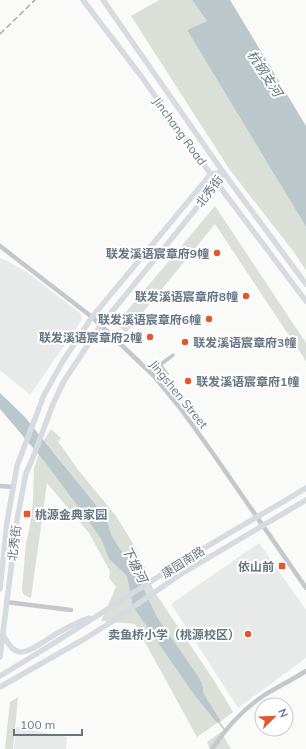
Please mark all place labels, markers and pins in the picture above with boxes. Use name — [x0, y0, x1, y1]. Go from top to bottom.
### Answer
place label: 联发溪语宸章府9幢 — [106, 246, 209, 261]
marker: 联发溪语宸章府9幢 — [212, 248, 222, 258]
place label: 联发溪语宸章府8幢 — [135, 289, 238, 304]
marker: 联发溪语宸章府8幢 — [241, 291, 251, 301]
place label: 联发溪语宸章府6幢 — [98, 312, 201, 327]
marker: 联发溪语宸章府6幢 — [204, 314, 214, 324]
place label: 联发溪语宸章府2幢 — [39, 330, 142, 345]
marker: 联发溪语宸章府2幢 — [145, 332, 155, 342]
place label: 联发溪语宸章府3幢 — [193, 335, 296, 350]
marker: 联发溪语宸章府3幢 — [180, 337, 190, 347]
place label: 联发溪语宸章府1幢 — [196, 374, 299, 389]
marker: 联发溪语宸章府1幢 — [183, 376, 193, 386]
place label: 桃源金典家园 — [35, 507, 107, 522]
marker: 桃源金典家园 — [22, 509, 32, 519]
place label: 依山前 — [238, 559, 274, 574]
marker: 依山前 — [277, 561, 287, 571]
place label: 卖鱼桥小学（桃源校区） — [108, 627, 240, 642]
marker: 卖鱼桥小学（桃源校区） — [243, 629, 253, 639]

